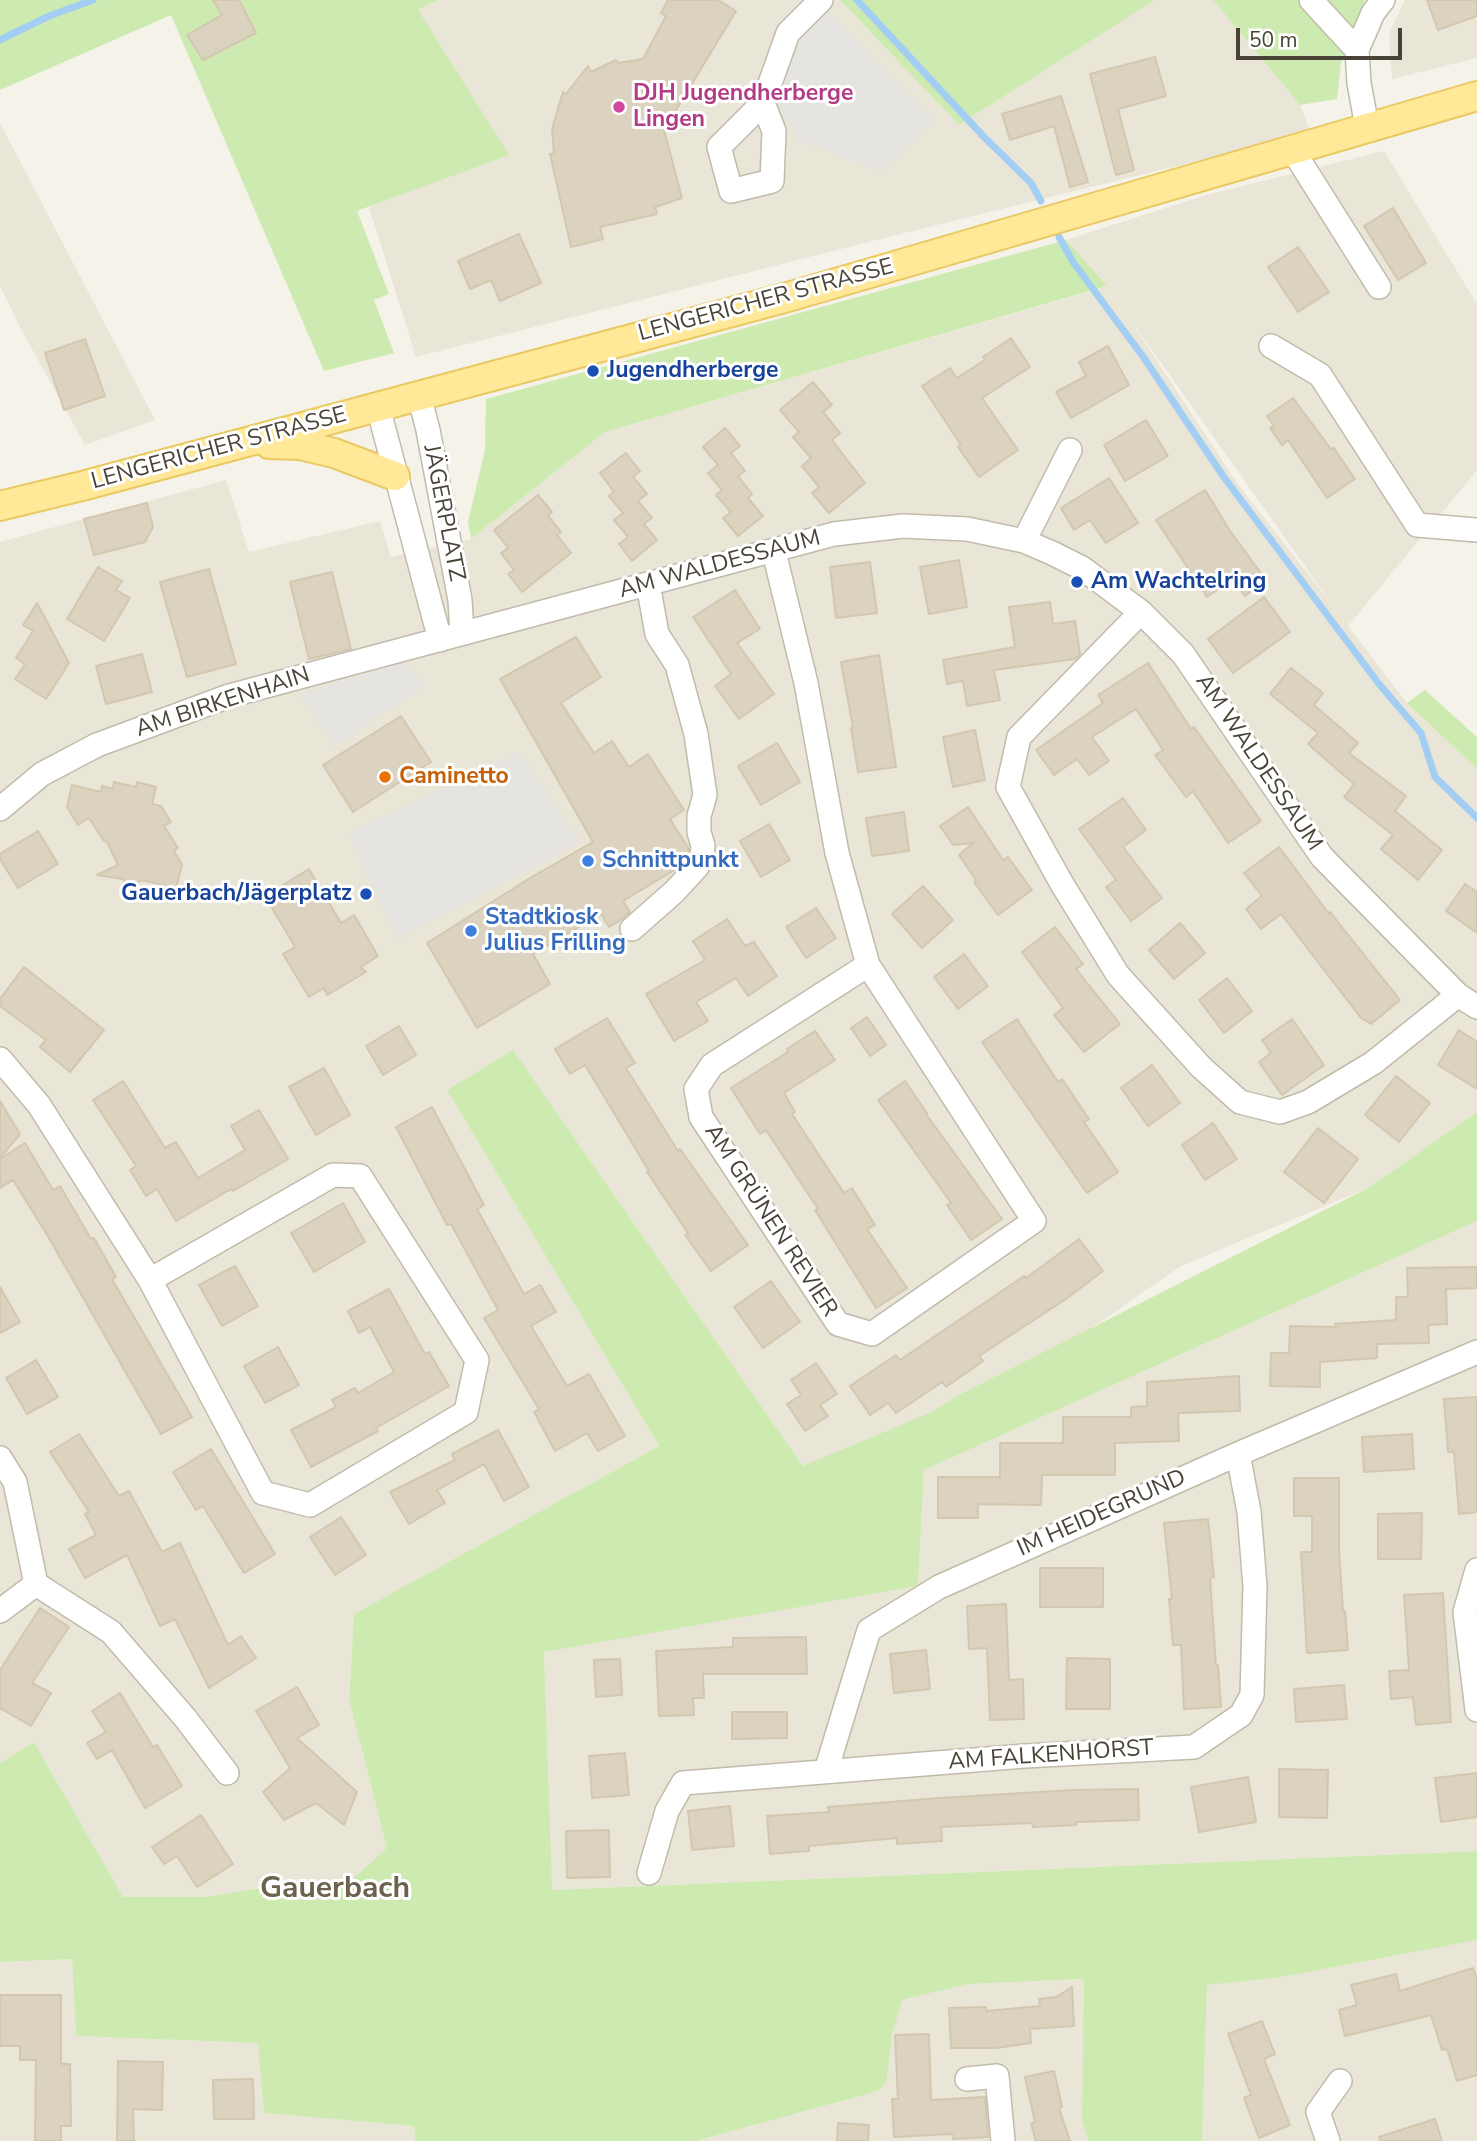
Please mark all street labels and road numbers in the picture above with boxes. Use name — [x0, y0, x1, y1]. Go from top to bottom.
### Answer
street label: LENGERICHER STRASSE — [635, 254, 897, 348]
street label: LENGERICHER STRASSE — [88, 402, 350, 496]
street label: JÄGERPLATZ — [416, 442, 470, 584]
street label: AM WALDESSAUM — [616, 525, 824, 605]
street label: AM BIRKENHAIN — [133, 662, 313, 744]
street label: AM WALDESSAUM — [1189, 669, 1327, 857]
street label: AM GRÜNEN REVIER — [698, 1120, 842, 1322]
street label: IM HEIDEGRUND — [1013, 1464, 1191, 1564]
street label: AM FALKENHORST — [947, 1735, 1155, 1777]

